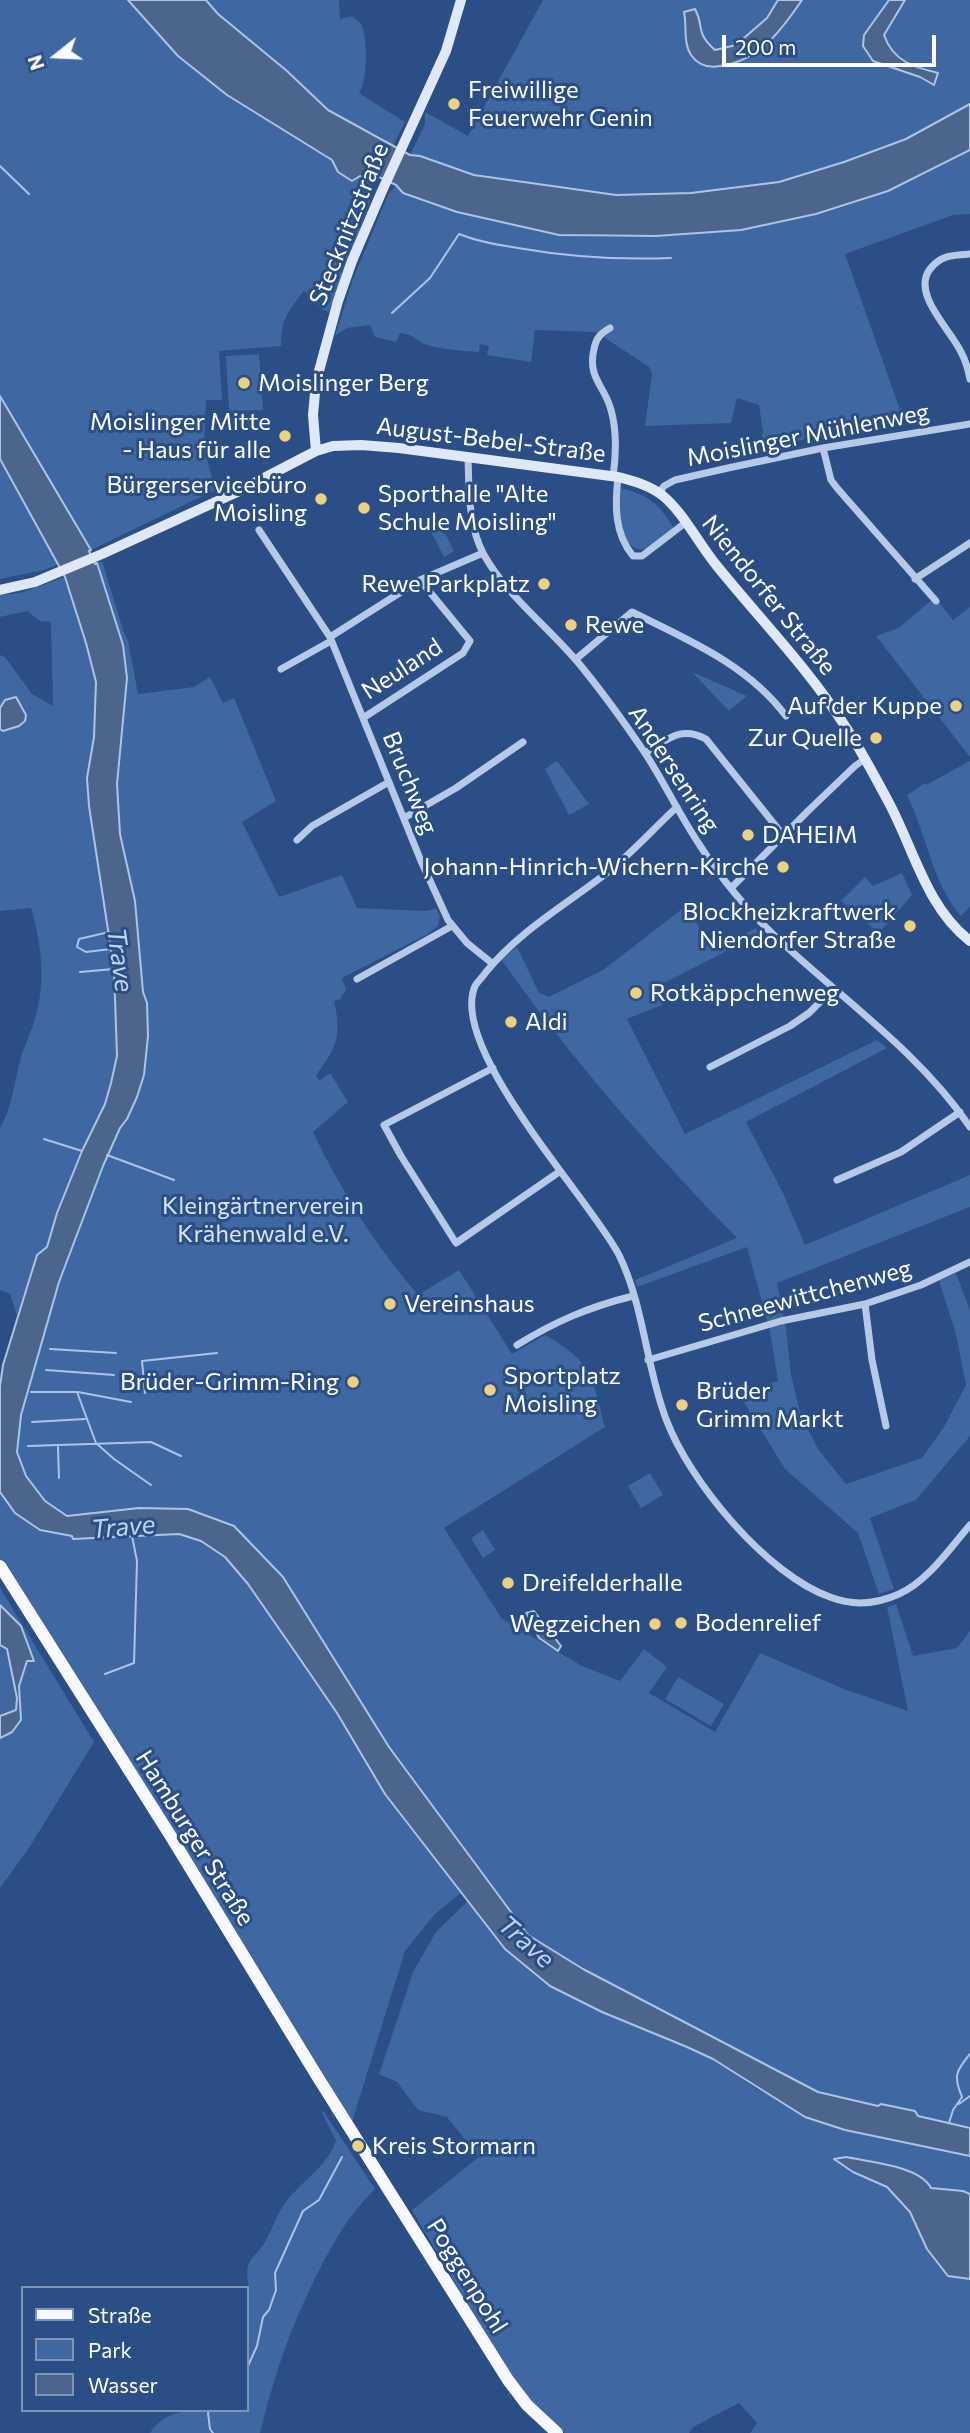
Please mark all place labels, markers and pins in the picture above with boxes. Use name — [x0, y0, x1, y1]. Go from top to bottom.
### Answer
place label: Freiwillige Feuerwehr Genin — [468, 76, 653, 132]
marker: Freiwillige Feuerwehr Genin — [446, 96, 462, 112]
place label: Moislinger Berg — [258, 369, 429, 397]
marker: Moislinger Berg — [236, 375, 252, 391]
place label: Moislinger Mitte - Haus für alle — [90, 408, 271, 464]
marker: Moislinger Mitte - Haus für alle — [277, 428, 293, 444]
place label: Bürgerservicebüro Moisling — [107, 471, 307, 527]
place label: Sporthalle "Alte Schule Moisling" — [378, 480, 557, 536]
marker: Bürgerservicebüro Moisling — [313, 491, 329, 507]
marker: Sporthalle "Alte Schule Moisling" — [356, 500, 372, 516]
place label: Rewe Parkplatz — [361, 570, 530, 598]
marker: Rewe Parkplatz — [536, 576, 552, 592]
place label: Rewe — [585, 611, 644, 639]
marker: Rewe — [563, 617, 579, 633]
place label: Auf der Kuppe — [787, 692, 942, 720]
marker: Auf der Kuppe — [948, 698, 964, 714]
place label: Zur Quelle — [748, 724, 862, 752]
marker: Zur Quelle — [868, 730, 884, 746]
place label: DAHEIM — [762, 821, 857, 849]
marker: DAHEIM — [740, 827, 756, 843]
place label: Johann-Hinrich-Wichern-Kirche — [423, 853, 769, 881]
marker: Johann-Hinrich-Wichern-Kirche — [775, 859, 791, 875]
place label: Blockheizkraftwerk Niendorfer Straße — [682, 898, 896, 954]
marker: Blockheizkraftwerk Niendorfer Straße — [902, 918, 918, 934]
place label: Rotkäppchenweg — [650, 979, 839, 1007]
marker: Rotkäppchenweg — [628, 985, 644, 1001]
place label: Aldi — [525, 1008, 568, 1036]
marker: Aldi — [503, 1014, 519, 1030]
place label: Vereinshaus — [404, 1290, 535, 1318]
marker: Vereinshaus — [382, 1296, 398, 1312]
place label: Sportplatz Moisling — [504, 1362, 621, 1418]
place label: Brüder-Grimm-Ring — [120, 1368, 339, 1396]
marker: Brüder-Grimm-Ring — [345, 1374, 361, 1390]
place label: Brüder Grimm Markt — [696, 1377, 844, 1433]
marker: Sportplatz Moisling — [482, 1382, 498, 1398]
marker: Brüder Grimm Markt — [674, 1397, 690, 1413]
place label: Dreifelderhalle — [522, 1569, 683, 1597]
marker: Dreifelderhalle — [500, 1575, 516, 1591]
place label: Bodenrelief — [695, 1609, 821, 1637]
place label: Wegzeichen — [510, 1610, 641, 1638]
marker: Bodenrelief — [673, 1615, 689, 1631]
marker: Wegzeichen — [647, 1616, 663, 1632]
place label: Kreis Stormarn — [372, 2132, 536, 2160]
marker: Kreis Stormarn — [350, 2138, 366, 2154]

